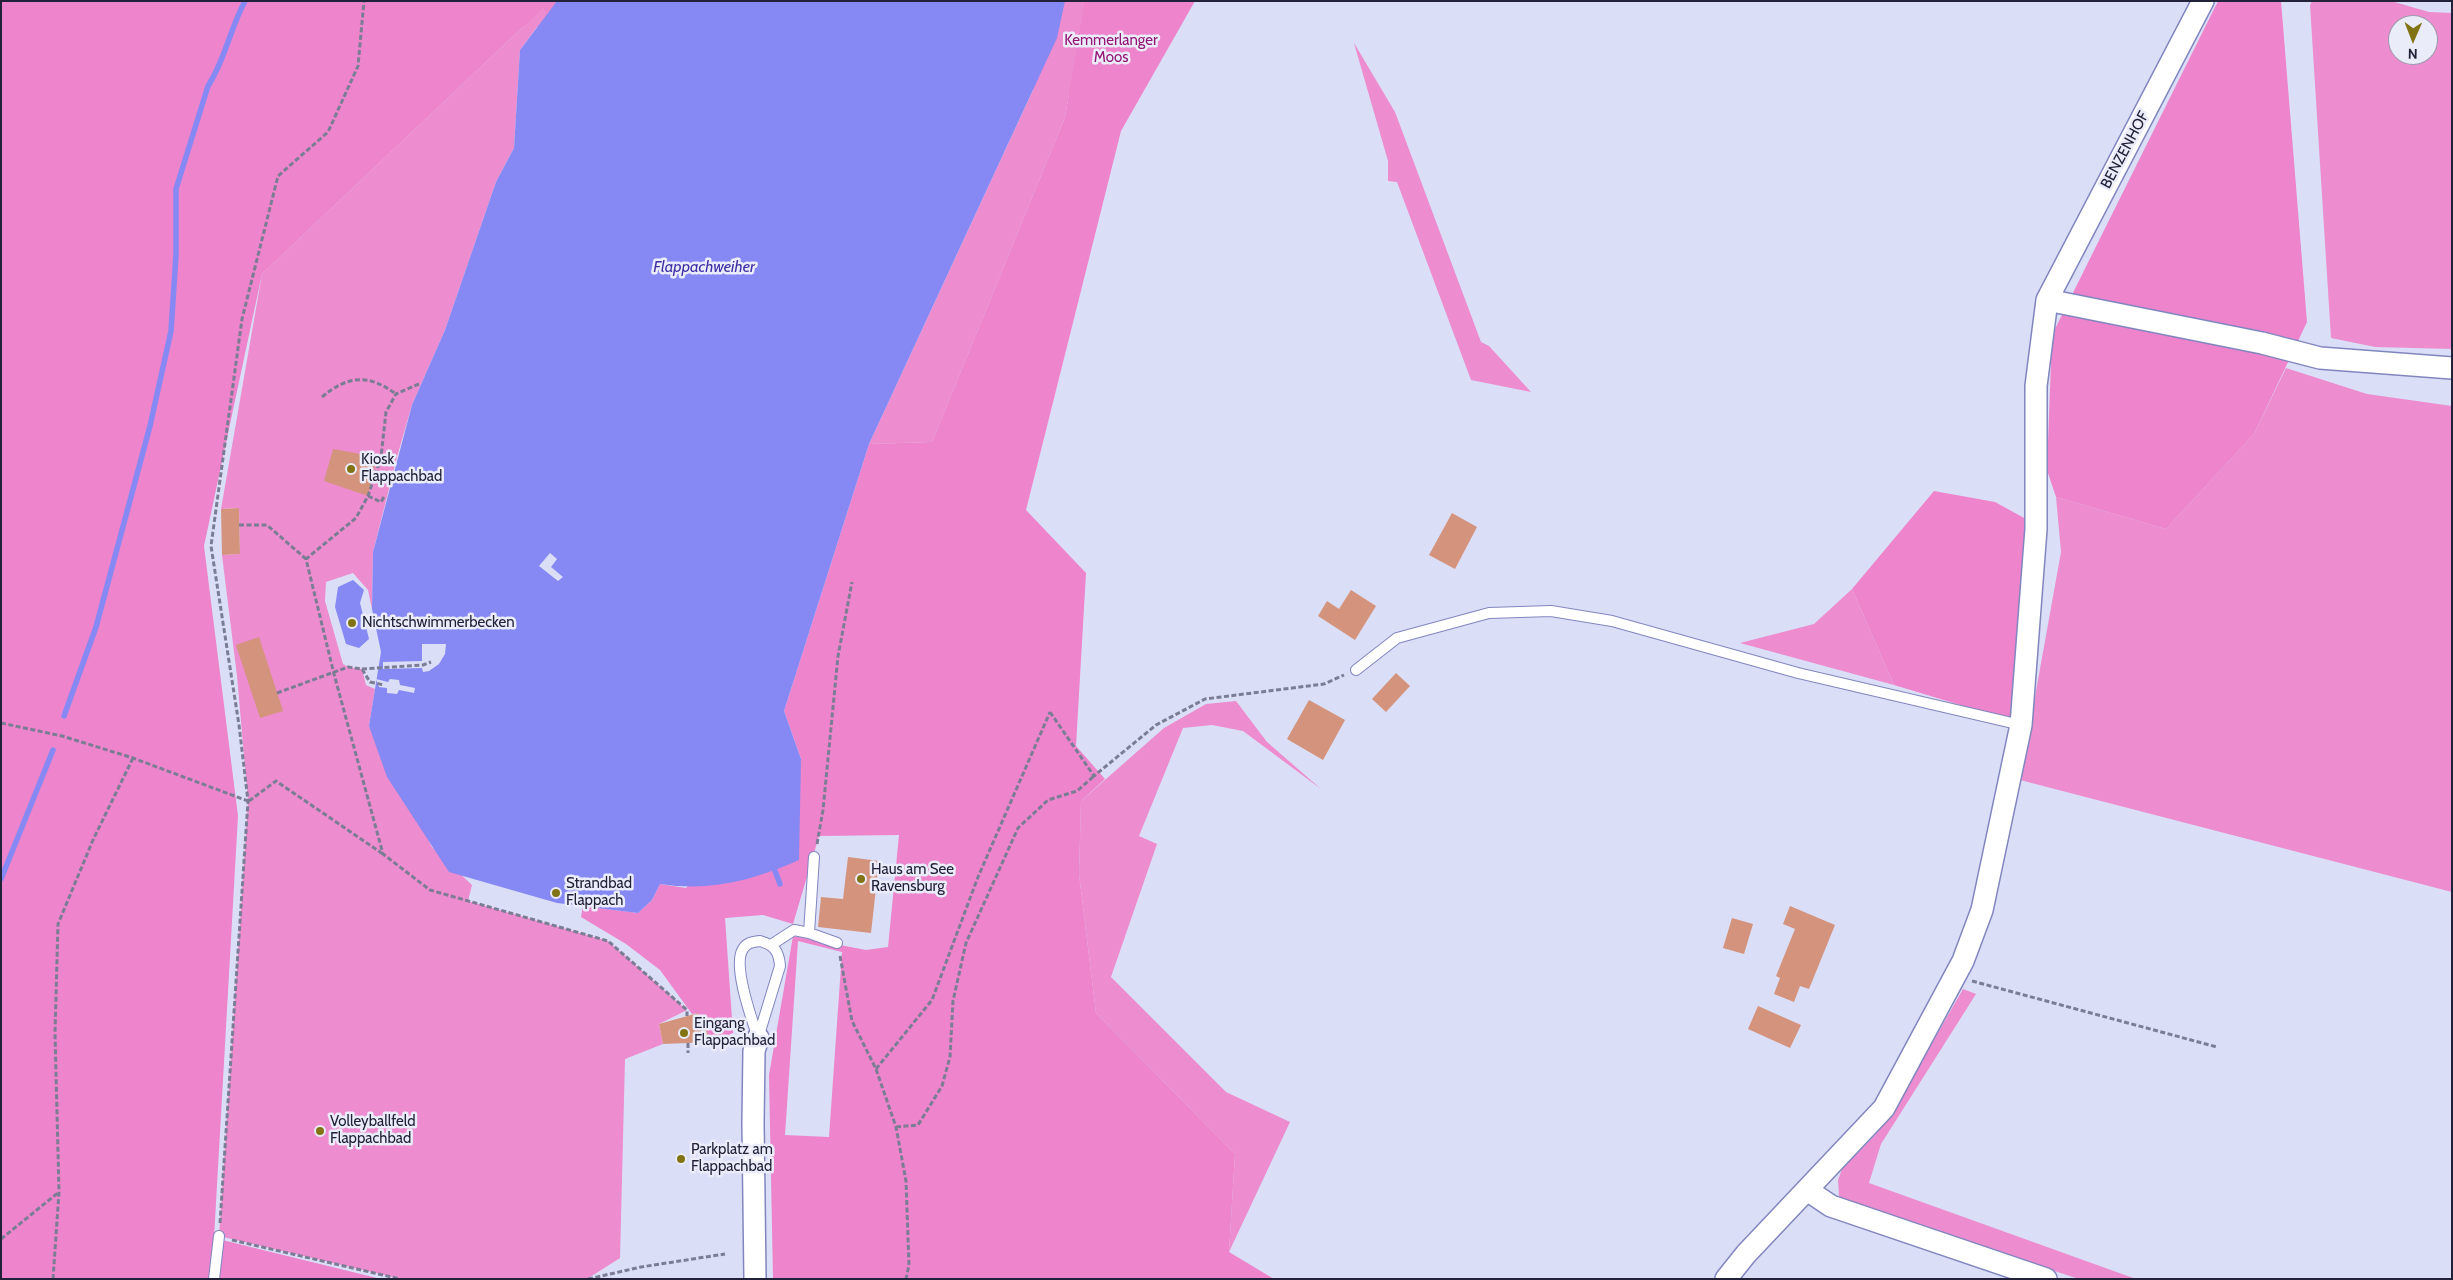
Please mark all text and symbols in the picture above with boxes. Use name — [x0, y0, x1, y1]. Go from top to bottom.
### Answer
north arrow — [2388, 15, 2438, 65]
park label: Kemmerlanger Moos — [1064, 32, 1158, 67]
text: N — [2408, 45, 2418, 63]
street label: BENZENHOF — [2097, 108, 2153, 192]
water label: Flappachweiher — [653, 257, 755, 277]
place label: Kiosk Flappachbad — [361, 451, 442, 486]
marker: Kiosk Flappachbad — [345, 463, 357, 475]
place label: Nichtschwimmerbecken — [362, 614, 515, 632]
marker: Nichtschwimmerbecken — [346, 617, 358, 629]
place label: Haus am See Ravensburg — [871, 861, 954, 896]
marker: Haus am See Ravensburg — [855, 873, 867, 885]
place label: Strandbad Flappach — [566, 875, 632, 910]
marker: Strandbad Flappach — [550, 887, 562, 899]
place label: Eingang Flappachbad — [694, 1015, 775, 1050]
marker: Eingang Flappachbad — [678, 1027, 690, 1039]
place label: Volleyballfeld Flappachbad — [330, 1113, 416, 1148]
marker: Volleyballfeld Flappachbad — [314, 1125, 326, 1137]
place label: Parkplatz am Flappachbad — [691, 1141, 773, 1176]
marker: Parkplatz am Flappachbad — [675, 1153, 687, 1165]

